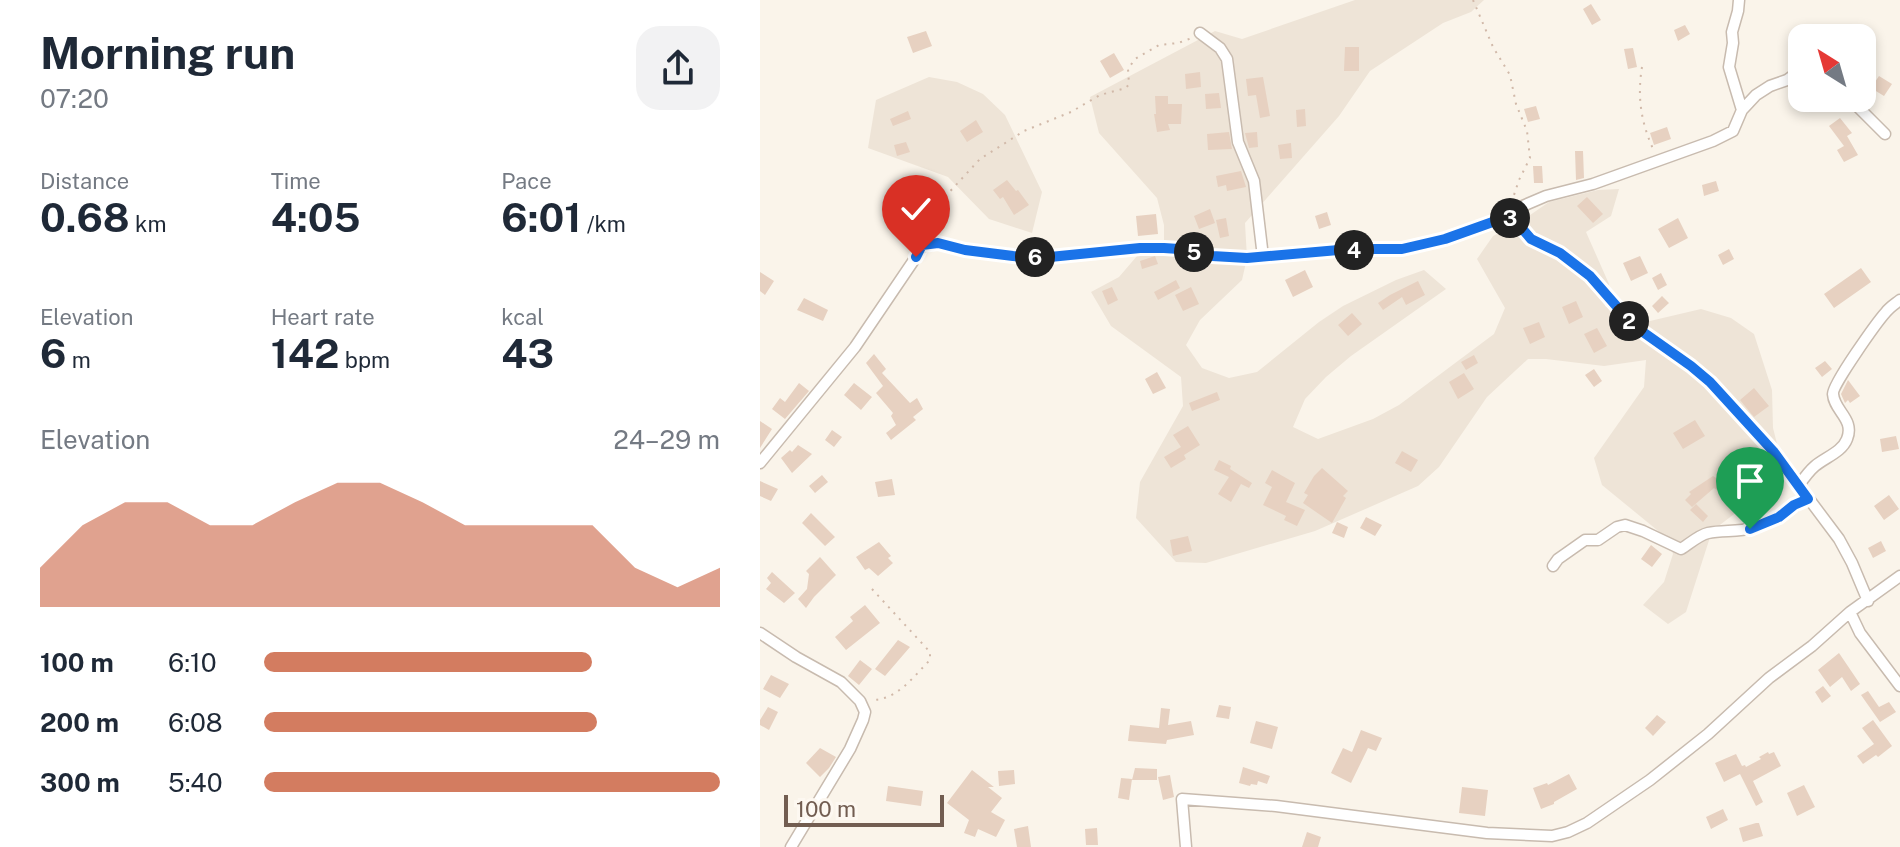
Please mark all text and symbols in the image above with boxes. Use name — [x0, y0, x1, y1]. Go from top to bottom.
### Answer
north arrow — [1788, 24, 1876, 112]
map controls — [1788, 24, 1876, 112]
button: share — [636, 26, 720, 110]
text: Morning run — [40, 27, 295, 79]
text: 07:20 — [40, 83, 109, 114]
text: Distance — [40, 168, 129, 194]
text: Time — [271, 168, 321, 194]
text: Pace — [501, 168, 552, 194]
pin — [882, 175, 950, 257]
icon: check — [894, 187, 938, 231]
text: 0.68 — [40, 194, 130, 241]
text: 4:05 — [271, 194, 360, 241]
text: 6:01 — [501, 194, 581, 241]
pin: 3 — [1490, 198, 1530, 238]
text: 3 — [1503, 205, 1517, 231]
text: km — [130, 211, 166, 237]
text: /km — [581, 211, 626, 237]
pin: 4 — [1334, 230, 1374, 270]
pin: 5 — [1174, 232, 1214, 272]
pin: 6 — [1015, 237, 1055, 277]
text: 4 — [1347, 237, 1361, 263]
text: 5 — [1187, 239, 1201, 265]
text: 6 — [1028, 244, 1042, 270]
pin: 2 — [1609, 301, 1649, 341]
text: Elevation — [40, 304, 133, 330]
text: Heart rate — [271, 304, 375, 330]
text: kcal — [501, 304, 544, 330]
text: 2 — [1622, 308, 1636, 334]
text: 6 — [40, 330, 66, 377]
text: 142 — [271, 330, 339, 377]
text: 43 — [501, 330, 554, 377]
text: m — [66, 347, 91, 373]
text: bpm — [339, 347, 390, 373]
text: Elevation — [40, 424, 150, 455]
text: 24–29 m — [613, 424, 720, 455]
pin — [1716, 447, 1784, 529]
icon: arrive — [1728, 459, 1772, 503]
text: 100 m — [40, 647, 114, 678]
text: 6:10 — [168, 647, 217, 678]
text: 200 m — [40, 707, 119, 738]
text: 6:08 — [168, 707, 223, 738]
text: 300 m — [40, 767, 120, 798]
text: 5:40 — [168, 767, 223, 798]
scale bar — [784, 791, 944, 827]
text: 100 m — [796, 796, 856, 822]

